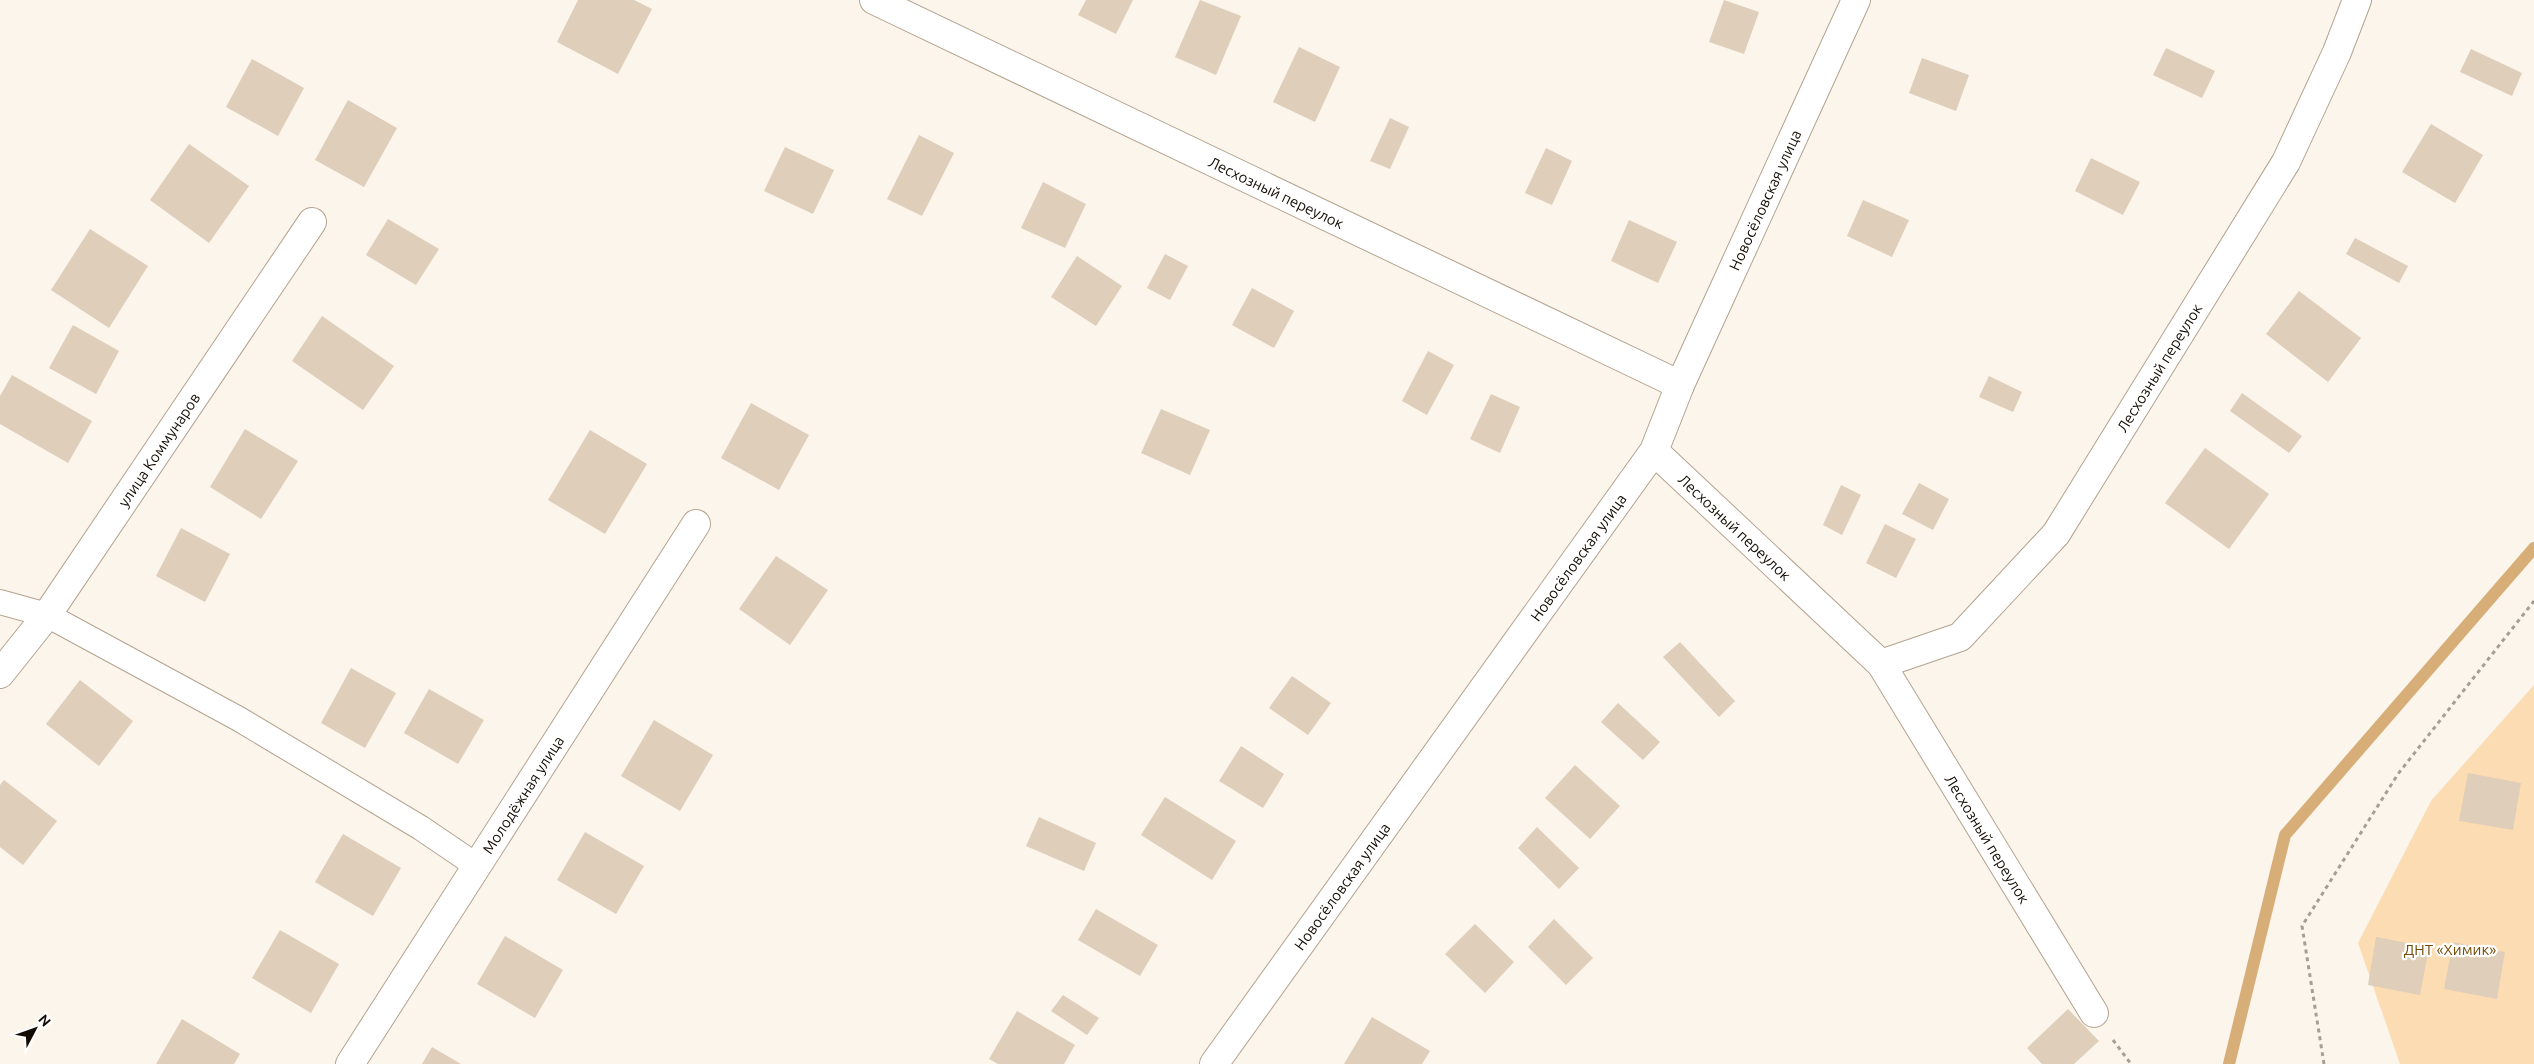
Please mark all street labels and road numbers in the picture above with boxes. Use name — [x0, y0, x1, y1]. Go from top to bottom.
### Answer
street label: Новосёловская улица — [1725, 127, 1804, 273]
street label: Лесхозный переулок — [1206, 153, 1347, 232]
street label: Лесхозный переулок — [2113, 300, 2205, 435]
street label: улица Коммунаров — [114, 389, 203, 510]
street label: Лесхозный переулок — [1675, 470, 1795, 584]
street label: Новосёловская улица — [1527, 490, 1629, 624]
street label: Молодёжная улица — [479, 732, 567, 857]
street label: Лесхозный переулок — [1942, 771, 2034, 906]
street label: Новосёловская улица — [1290, 819, 1393, 953]

